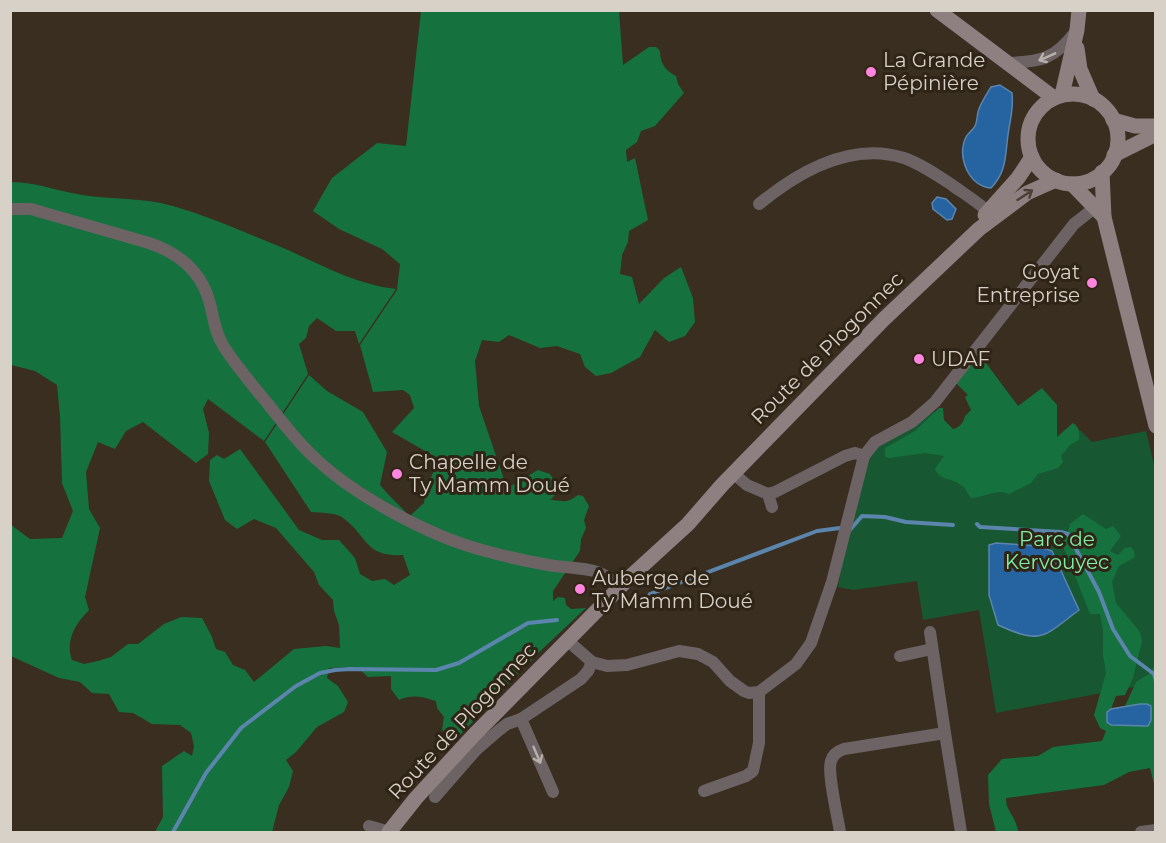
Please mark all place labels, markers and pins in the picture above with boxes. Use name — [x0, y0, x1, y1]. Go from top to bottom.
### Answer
place label: La Grande Pépinière — [883, 48, 985, 95]
marker: La Grande Pépinière — [864, 65, 878, 79]
place label: Goyat Entreprise — [976, 260, 1080, 307]
marker: Goyat Entreprise — [1085, 276, 1099, 290]
place label: UDAF — [931, 347, 990, 371]
marker: UDAF — [912, 352, 926, 366]
place label: Chapelle de Ty Mamm Doué — [409, 450, 570, 497]
marker: Chapelle de Ty Mamm Doué — [390, 467, 404, 481]
place label: Auberge de Ty Mamm Doué — [592, 566, 753, 613]
marker: Auberge de Ty Mamm Doué — [573, 582, 587, 596]

